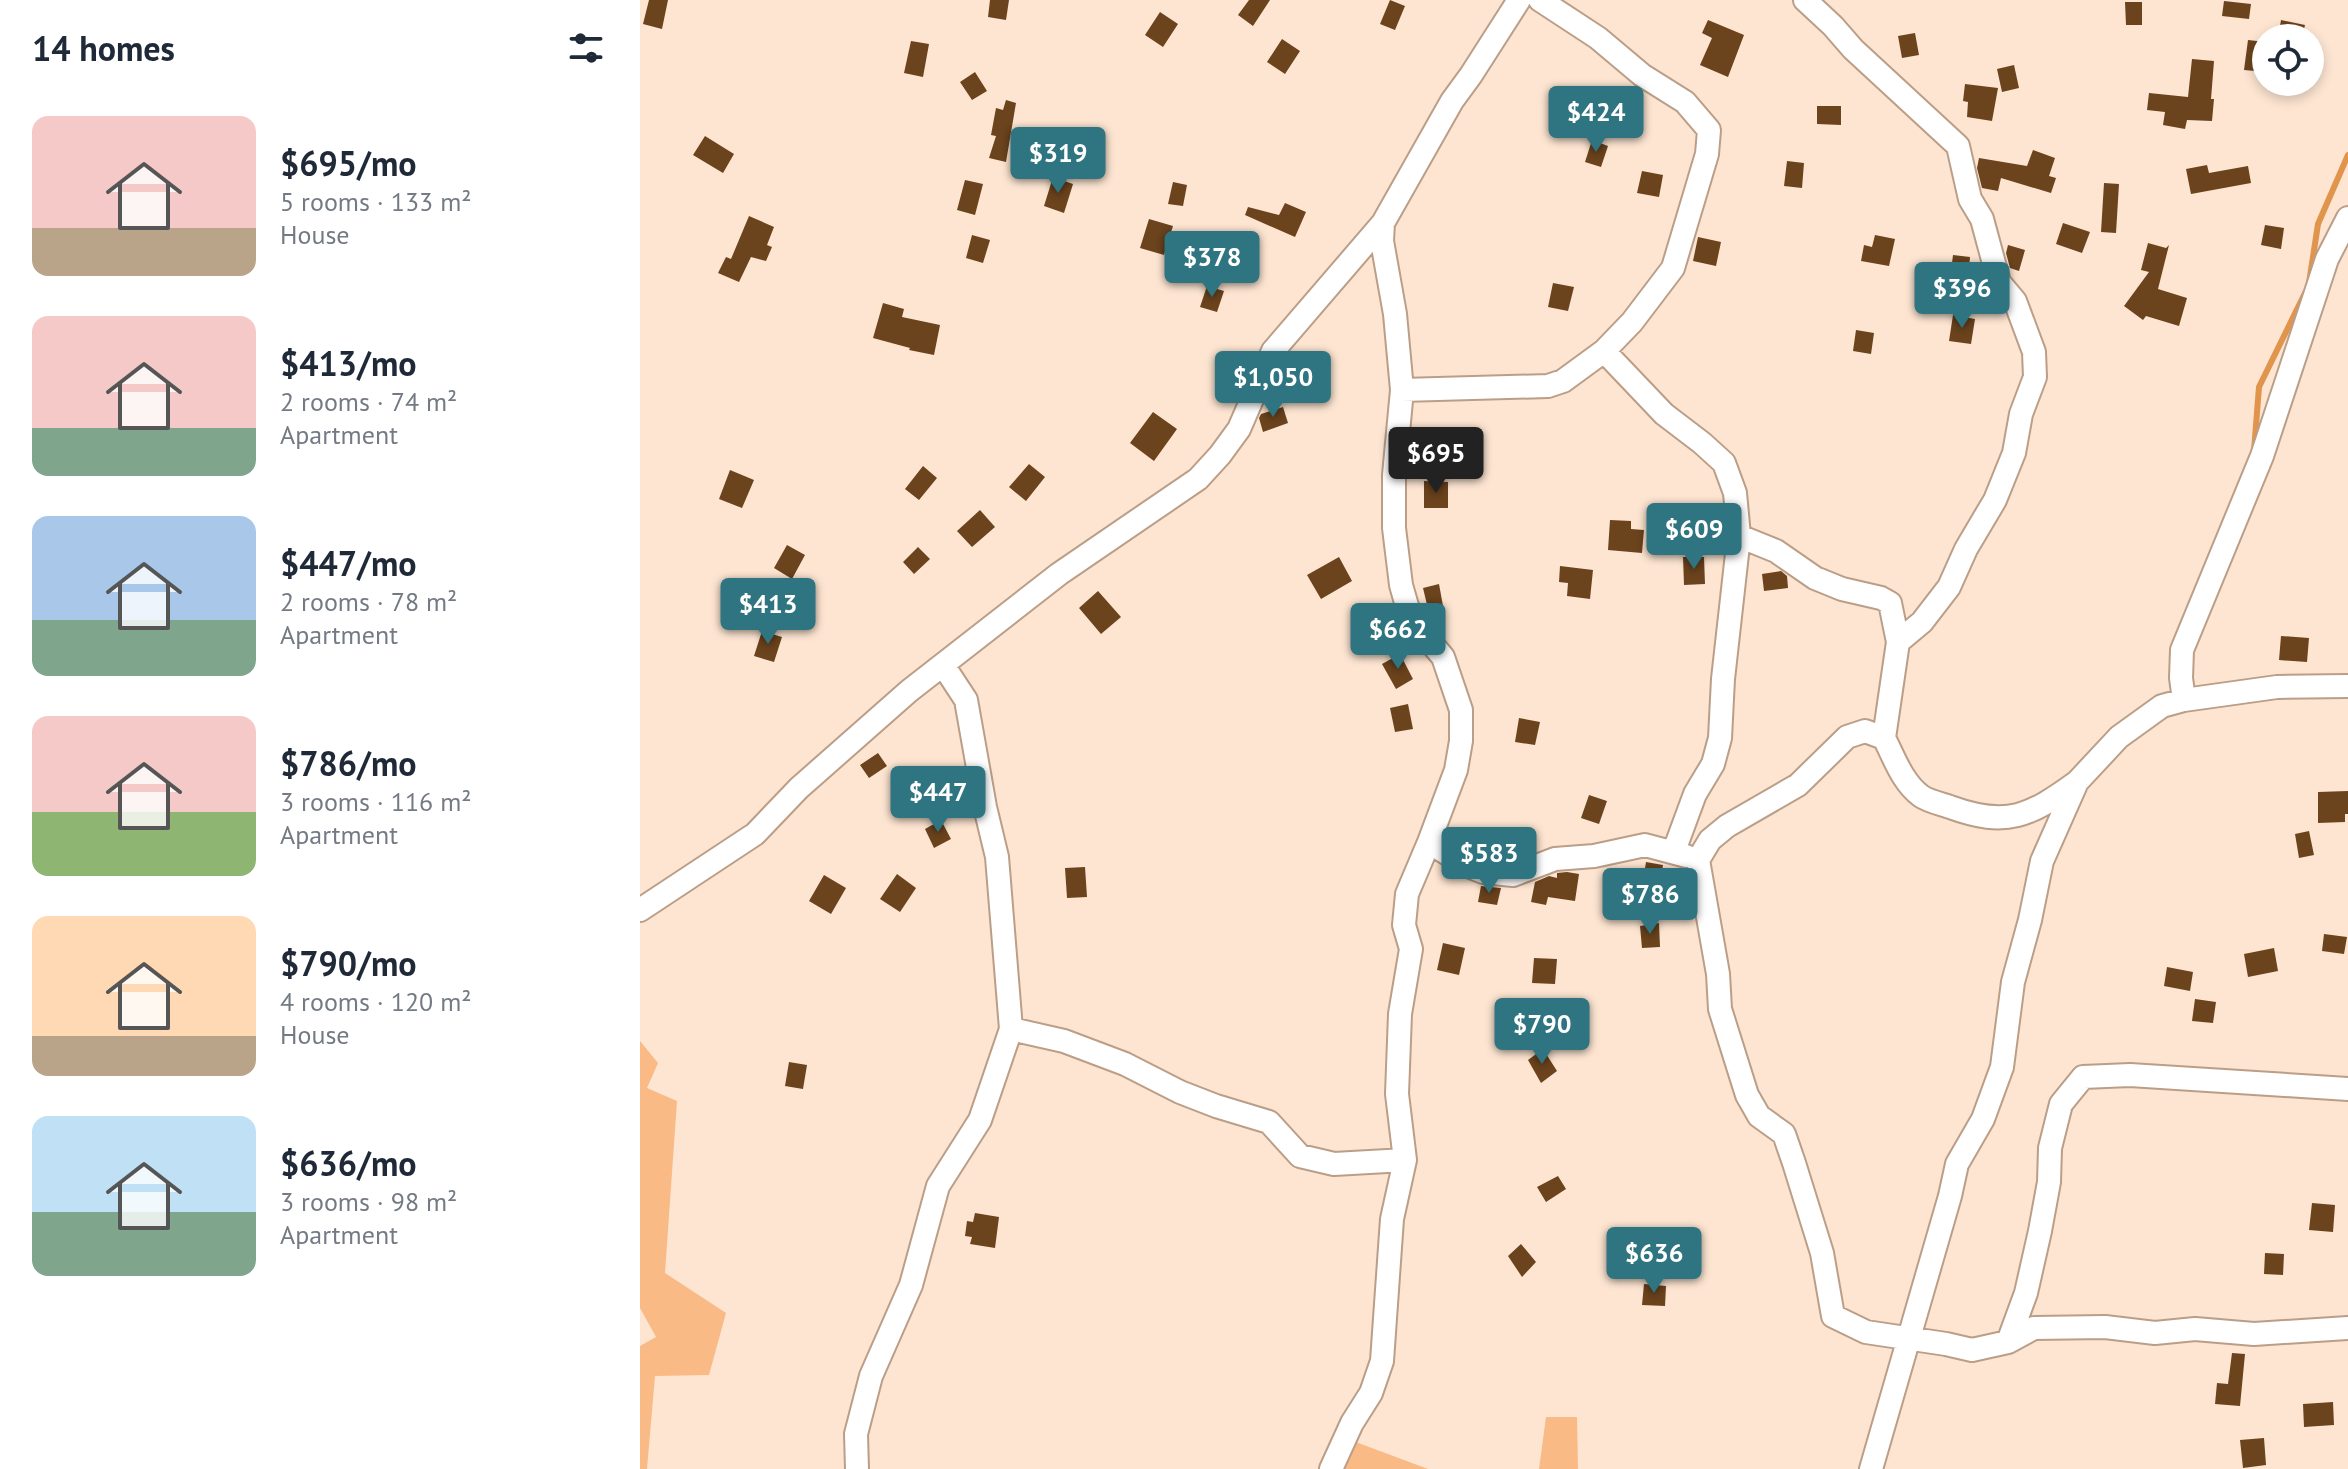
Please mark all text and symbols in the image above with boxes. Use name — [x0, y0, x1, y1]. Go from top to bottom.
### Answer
map controls — [2252, 24, 2324, 96]
button: locate — [2252, 24, 2324, 96]
text: 14 homes — [32, 26, 175, 70]
icon: filters — [564, 26, 608, 70]
pin: $424 — [1549, 86, 1643, 154]
text: $424 — [1567, 95, 1625, 128]
pin: $319 — [1011, 127, 1105, 195]
text: $319 — [1029, 136, 1087, 169]
text: $695/mo — [280, 141, 417, 185]
icon: home — [96, 148, 192, 244]
text: 5 rooms · 133 m² — [280, 185, 472, 218]
text: House — [280, 218, 350, 251]
pin: $378 — [1165, 231, 1259, 299]
text: $378 — [1183, 240, 1241, 273]
pin: $396 — [1915, 262, 2009, 330]
text: $396 — [1933, 271, 1991, 304]
text: $413/mo — [280, 341, 417, 385]
icon: home — [96, 348, 192, 444]
pin: $1,050 — [1208, 351, 1338, 419]
text: $1,050 — [1233, 360, 1313, 393]
text: 2 rooms · 74 m² — [280, 385, 457, 418]
text: Apartment — [280, 418, 398, 451]
pin: $695 — [1389, 427, 1483, 495]
text: $695 — [1407, 436, 1465, 469]
pin: $609 — [1647, 503, 1741, 571]
text: $609 — [1665, 512, 1723, 545]
text: $447/mo — [280, 541, 417, 585]
icon: home — [96, 548, 192, 644]
pin: $413 — [721, 578, 815, 646]
text: 2 rooms · 78 m² — [280, 585, 457, 618]
text: $413 — [739, 587, 797, 620]
pin: $662 — [1351, 603, 1445, 671]
text: $662 — [1369, 612, 1427, 645]
text: Apartment — [280, 618, 398, 651]
text: $786/mo — [280, 741, 417, 785]
icon: home — [96, 748, 192, 844]
pin: $447 — [891, 766, 985, 834]
text: $447 — [909, 775, 967, 808]
text: 3 rooms · 116 m² — [280, 785, 472, 818]
text: Apartment — [280, 818, 398, 851]
pin: $583 — [1442, 827, 1536, 895]
text: $583 — [1460, 836, 1518, 869]
pin: $786 — [1603, 868, 1697, 936]
text: $786 — [1621, 877, 1679, 910]
text: $790/mo — [280, 941, 417, 985]
icon: home — [96, 948, 192, 1044]
text: 4 rooms · 120 m² — [280, 985, 472, 1018]
pin: $790 — [1495, 998, 1589, 1066]
text: $790 — [1513, 1007, 1571, 1040]
text: House — [280, 1018, 350, 1051]
text: $636/mo — [280, 1141, 417, 1185]
icon: home — [96, 1148, 192, 1244]
text: 3 rooms · 98 m² — [280, 1185, 457, 1218]
text: Apartment — [280, 1218, 398, 1251]
pin: $636 — [1607, 1227, 1701, 1295]
text: $636 — [1625, 1236, 1683, 1269]

